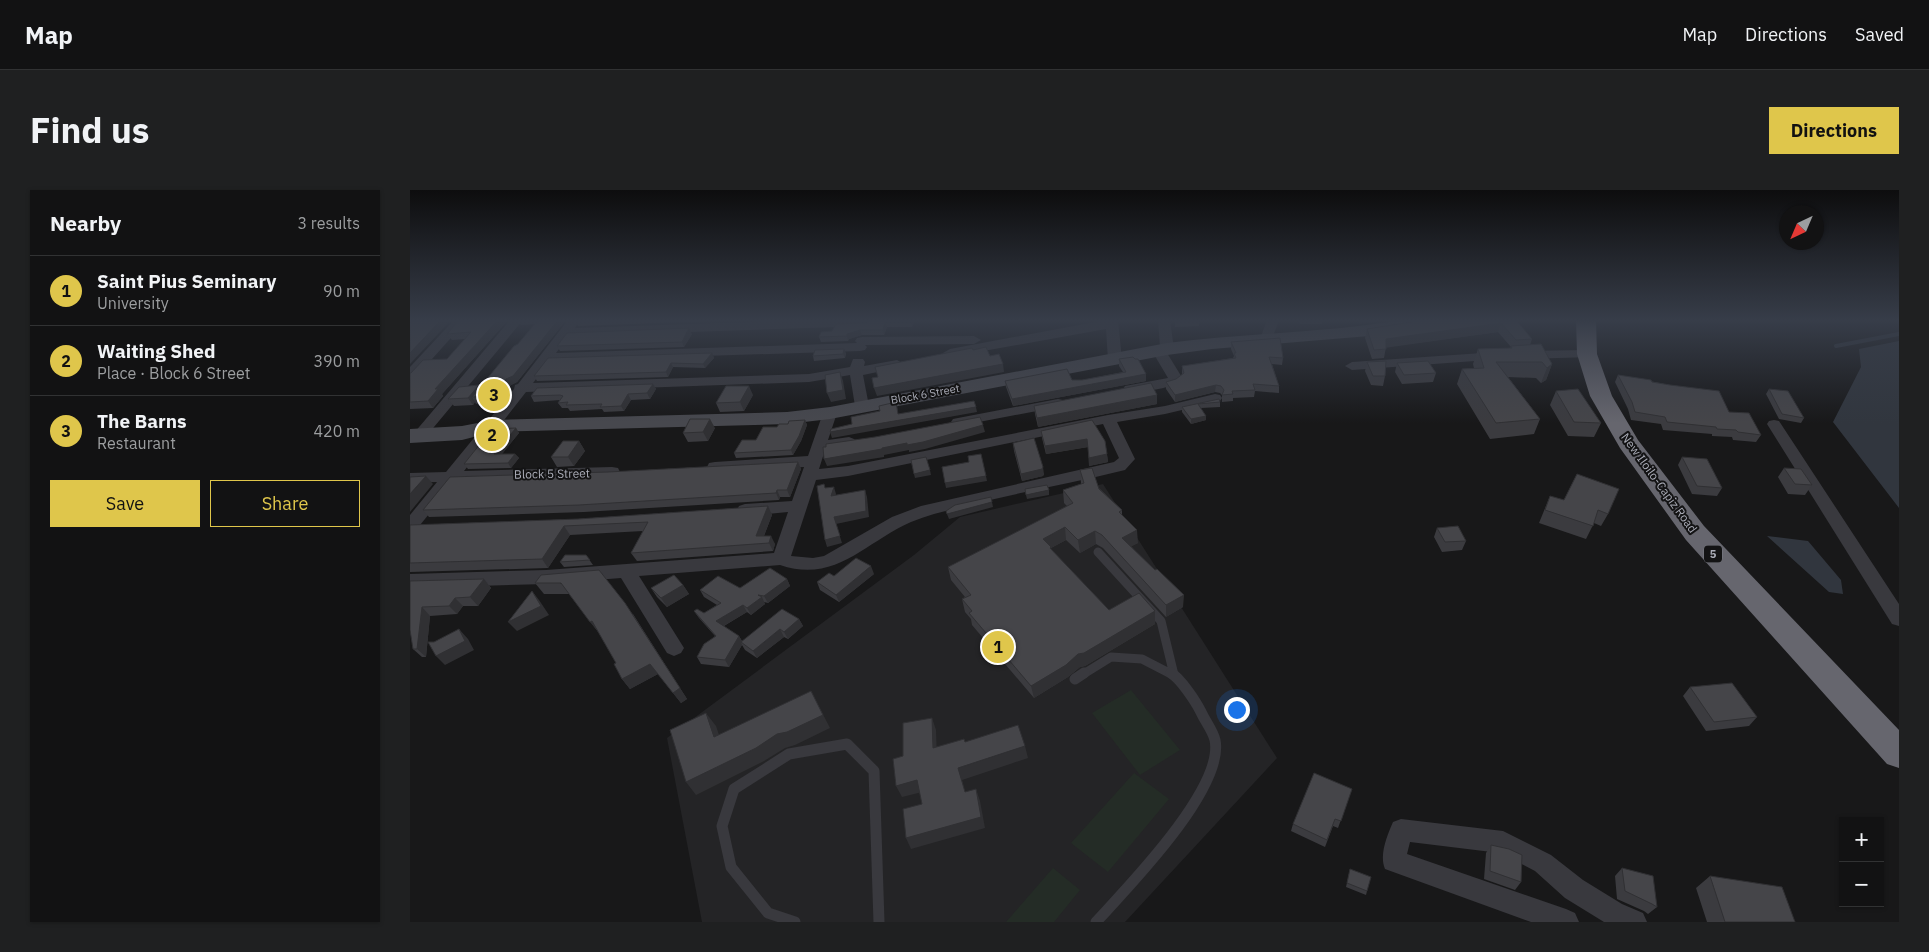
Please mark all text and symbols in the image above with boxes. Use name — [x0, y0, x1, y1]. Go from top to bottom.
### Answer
text: Map — [25, 19, 73, 51]
text: Map — [1682, 23, 1717, 46]
text: Directions — [1745, 23, 1827, 46]
text: Saved — [1855, 23, 1904, 46]
text: Find us — [30, 107, 149, 153]
button: Directions — [1769, 107, 1899, 154]
north arrow — [1779, 205, 1824, 250]
text: Nearby — [50, 209, 121, 237]
text: 3 results — [297, 213, 360, 233]
text: Saint Pius Seminary — [97, 269, 277, 293]
text: 1 — [61, 281, 71, 301]
text: 90 m — [323, 281, 360, 301]
text: University — [97, 293, 169, 313]
text: Waiting Shed — [97, 339, 216, 363]
text: 2 — [61, 351, 71, 371]
text: 390 m — [313, 351, 360, 371]
text: Place · Block 6 Street — [97, 363, 250, 383]
pin: 3 — [478, 376, 510, 414]
street label: Block 6 Street — [889, 381, 961, 407]
text: The Barns — [97, 409, 187, 433]
pin: 2 — [476, 416, 508, 454]
text: 3 — [61, 421, 71, 441]
text: 420 m — [313, 421, 360, 441]
street label: New Iloilo-Capiz Road — [1618, 430, 1701, 536]
text: Restaurant — [97, 433, 176, 453]
street label: Block 5 Street — [514, 465, 590, 482]
button: Save — [50, 480, 200, 527]
button: Share — [210, 480, 360, 527]
road number: 5 — [1704, 546, 1722, 562]
pin: 1 — [982, 628, 1014, 666]
your location — [1224, 697, 1250, 723]
map controls — [1839, 817, 1884, 907]
button: + — [1839, 817, 1884, 862]
button: − — [1839, 862, 1884, 907]

